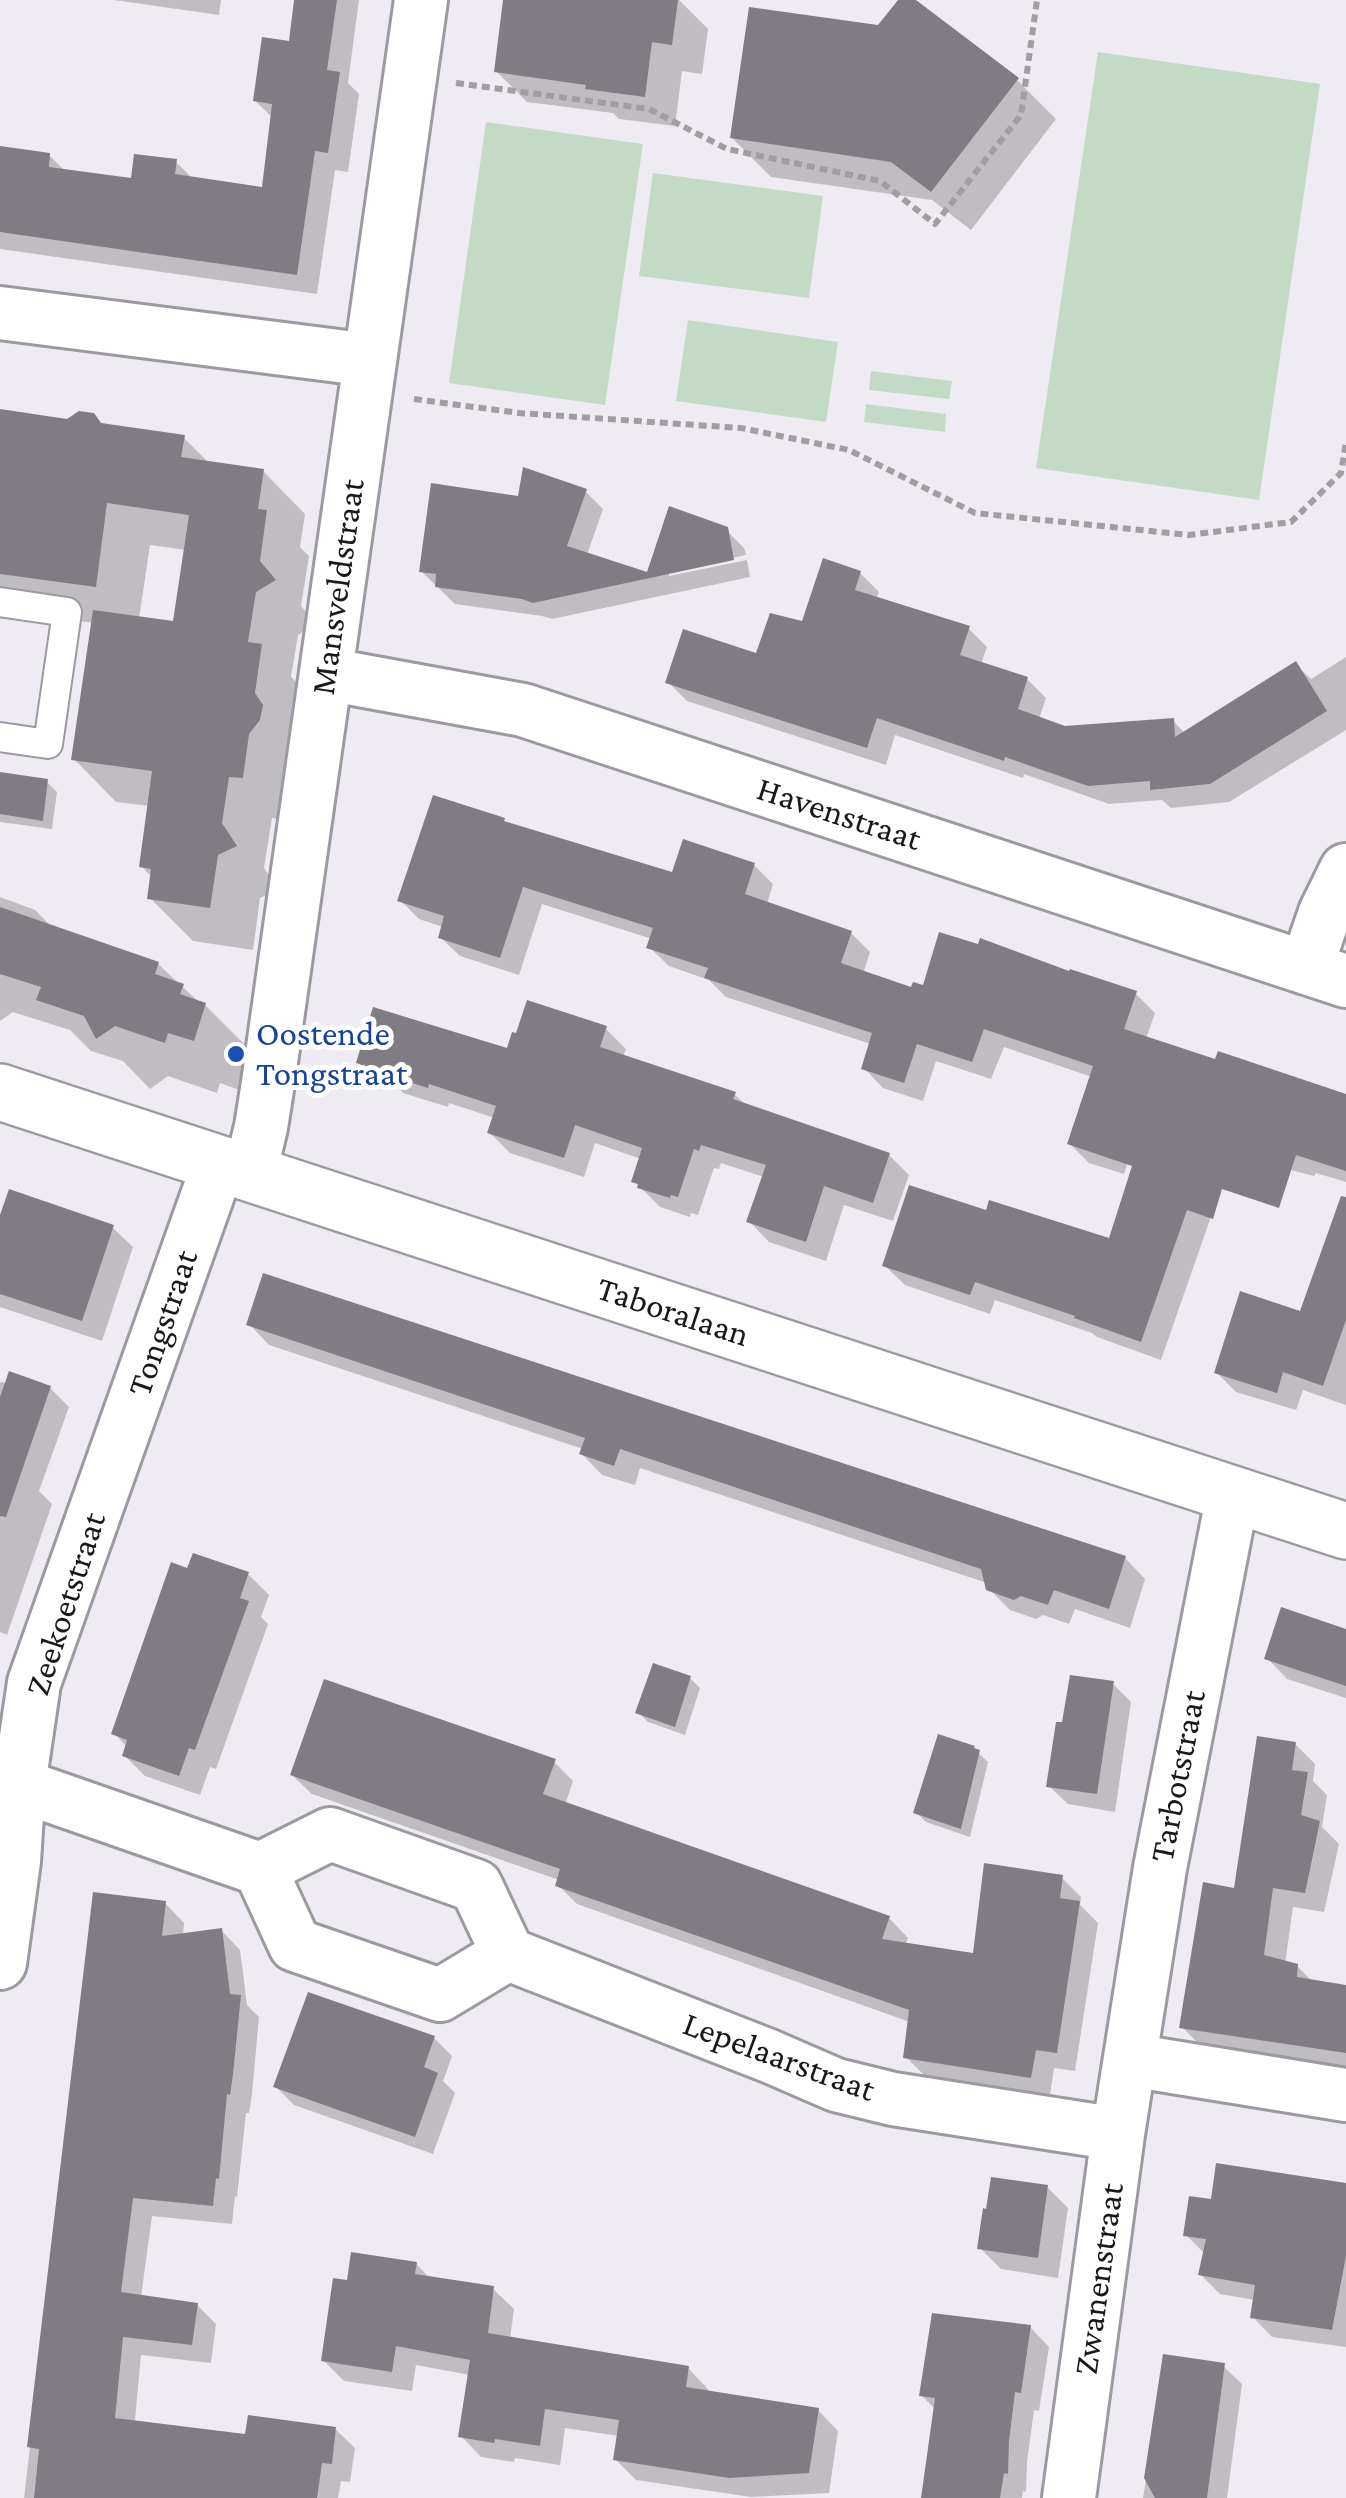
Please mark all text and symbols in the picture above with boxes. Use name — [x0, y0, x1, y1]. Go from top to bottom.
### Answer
street label: Mansveldstraat — [302, 476, 374, 698]
street label: Havenstraat — [752, 768, 926, 860]
place label: Oostende Tongstraat — [256, 1013, 408, 1095]
marker: Oostende Tongstraat — [225, 1043, 247, 1065]
street label: Tongstraat — [118, 1244, 208, 1402]
street label: Taboralaan — [592, 1268, 754, 1356]
street label: Zeekoetstraat — [17, 1507, 115, 1701]
street label: Tarbotstraat — [1141, 1687, 1215, 1865]
street label: Lepelaarstraat — [677, 2003, 881, 2111]
street label: Zwanenstraat — [1065, 2180, 1133, 2378]

